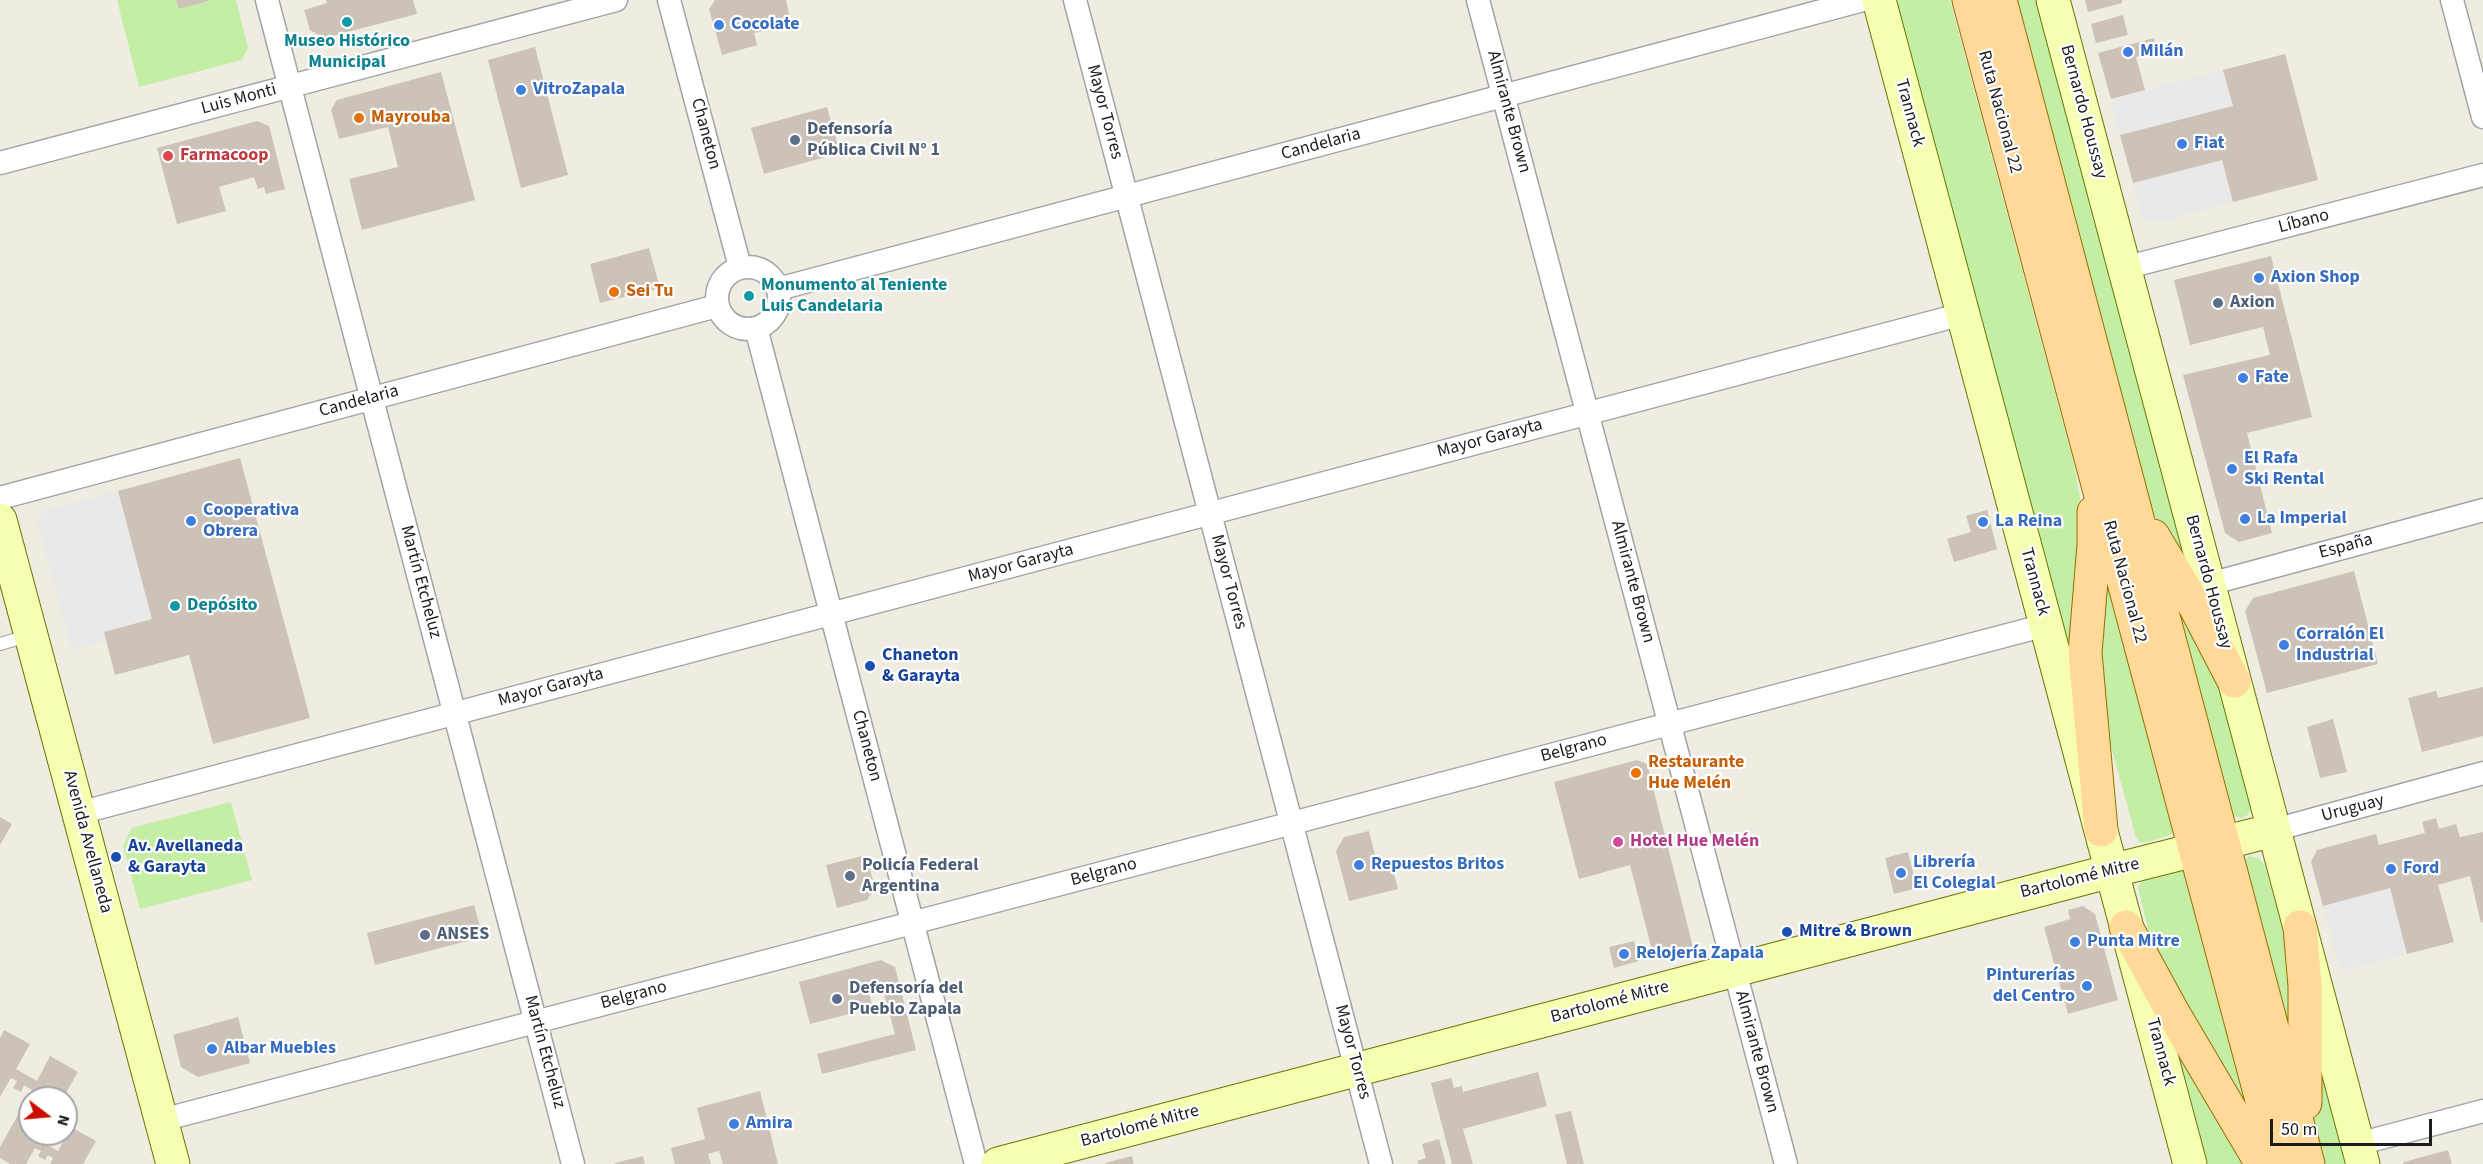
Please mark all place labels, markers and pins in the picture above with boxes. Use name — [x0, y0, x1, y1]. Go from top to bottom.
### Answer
place label: Cocolate — [731, 14, 800, 36]
marker: Museo Histórico Municipal — [340, 15, 354, 29]
marker: Cocolate — [712, 18, 726, 32]
place label: Museo Histórico Municipal — [284, 31, 410, 74]
place label: Milán — [2140, 41, 2184, 63]
marker: Milán — [2121, 45, 2135, 59]
place label: VitroZapala — [533, 79, 625, 101]
marker: VitroZapala — [514, 83, 528, 97]
place label: Mayrouba — [371, 107, 450, 129]
marker: Mayrouba — [352, 111, 366, 125]
place label: Defensoría Pública Civil N° 1 — [807, 119, 940, 162]
marker: Defensoría Pública Civil N° 1 — [788, 133, 802, 147]
place label: Fiat — [2194, 133, 2224, 155]
marker: Fiat — [2175, 137, 2189, 151]
place label: Farmacoop — [180, 145, 269, 167]
marker: Farmacoop — [161, 149, 175, 163]
place label: Axion Shop — [2271, 267, 2360, 289]
marker: Axion Shop — [2252, 271, 2266, 285]
place label: Monumento al Teniente Luis Candelaria — [761, 275, 947, 318]
place label: Sei Tu — [626, 281, 673, 303]
marker: Sei Tu — [607, 285, 621, 299]
marker: Monumento al Teniente Luis Candelaria — [742, 289, 756, 303]
place label: Axion — [2230, 292, 2275, 314]
marker: Axion — [2211, 296, 2225, 310]
place label: Fate — [2255, 367, 2289, 389]
marker: Fate — [2236, 371, 2250, 385]
place label: El Rafa Ski Rental — [2244, 448, 2324, 490]
marker: El Rafa Ski Rental — [2225, 462, 2239, 476]
place label: Cooperativa Obrera — [203, 500, 299, 542]
place label: La Imperial — [2257, 508, 2347, 530]
place label: La Reina — [1995, 511, 2062, 533]
marker: La Imperial — [2238, 512, 2252, 526]
marker: Cooperativa Obrera — [184, 514, 198, 528]
marker: La Reina — [1976, 515, 1990, 529]
place label: Depósito — [187, 595, 257, 617]
marker: Depósito — [168, 599, 182, 613]
place label: Corralón El Industrial — [2296, 624, 2384, 666]
marker: Corralón El Industrial — [2277, 638, 2291, 652]
place label: Chaneton & Garayta — [882, 645, 960, 688]
marker: Chaneton & Garayta — [863, 659, 877, 673]
place label: Restaurante Hue Melén — [1648, 752, 1744, 795]
marker: Restaurante Hue Melén — [1629, 766, 1643, 780]
place label: Hotel Hue Melén — [1630, 831, 1759, 853]
marker: Hotel Hue Melén — [1611, 835, 1625, 849]
place label: Av. Avellaneda & Garayta — [128, 836, 243, 878]
marker: Av. Avellaneda & Garayta — [109, 850, 123, 864]
place label: Librería El Colegial — [1913, 852, 1996, 894]
place label: Repuestos Britos — [1371, 854, 1504, 876]
place label: Policía Federal Argentina — [862, 855, 978, 898]
marker: Repuestos Britos — [1352, 858, 1366, 872]
place label: Ford — [2403, 858, 2439, 880]
marker: Ford — [2384, 862, 2398, 876]
marker: Librería El Colegial — [1894, 866, 1908, 880]
marker: Policía Federal Argentina — [843, 869, 857, 883]
place label: Mitre & Brown — [1799, 921, 1912, 943]
place label: ANSES — [437, 924, 489, 946]
marker: Mitre & Brown — [1780, 925, 1794, 939]
marker: ANSES — [418, 928, 432, 942]
place label: Punta Mitre — [2087, 931, 2180, 953]
marker: Punta Mitre — [2068, 935, 2082, 949]
place label: Relojería Zapala — [1636, 943, 1764, 965]
marker: Relojería Zapala — [1617, 947, 1631, 961]
place label: Pinturerías del Centro — [1986, 965, 2075, 1008]
place label: Defensoría del Pueblo Zapala — [849, 978, 963, 1020]
marker: Pinturerías del Centro — [2080, 979, 2094, 993]
marker: Defensoría del Pueblo Zapala — [830, 992, 844, 1006]
place label: Albar Muebles — [224, 1038, 336, 1060]
marker: Albar Muebles — [205, 1042, 219, 1056]
place label: Amira — [746, 1113, 793, 1135]
marker: Amira — [727, 1117, 741, 1131]

